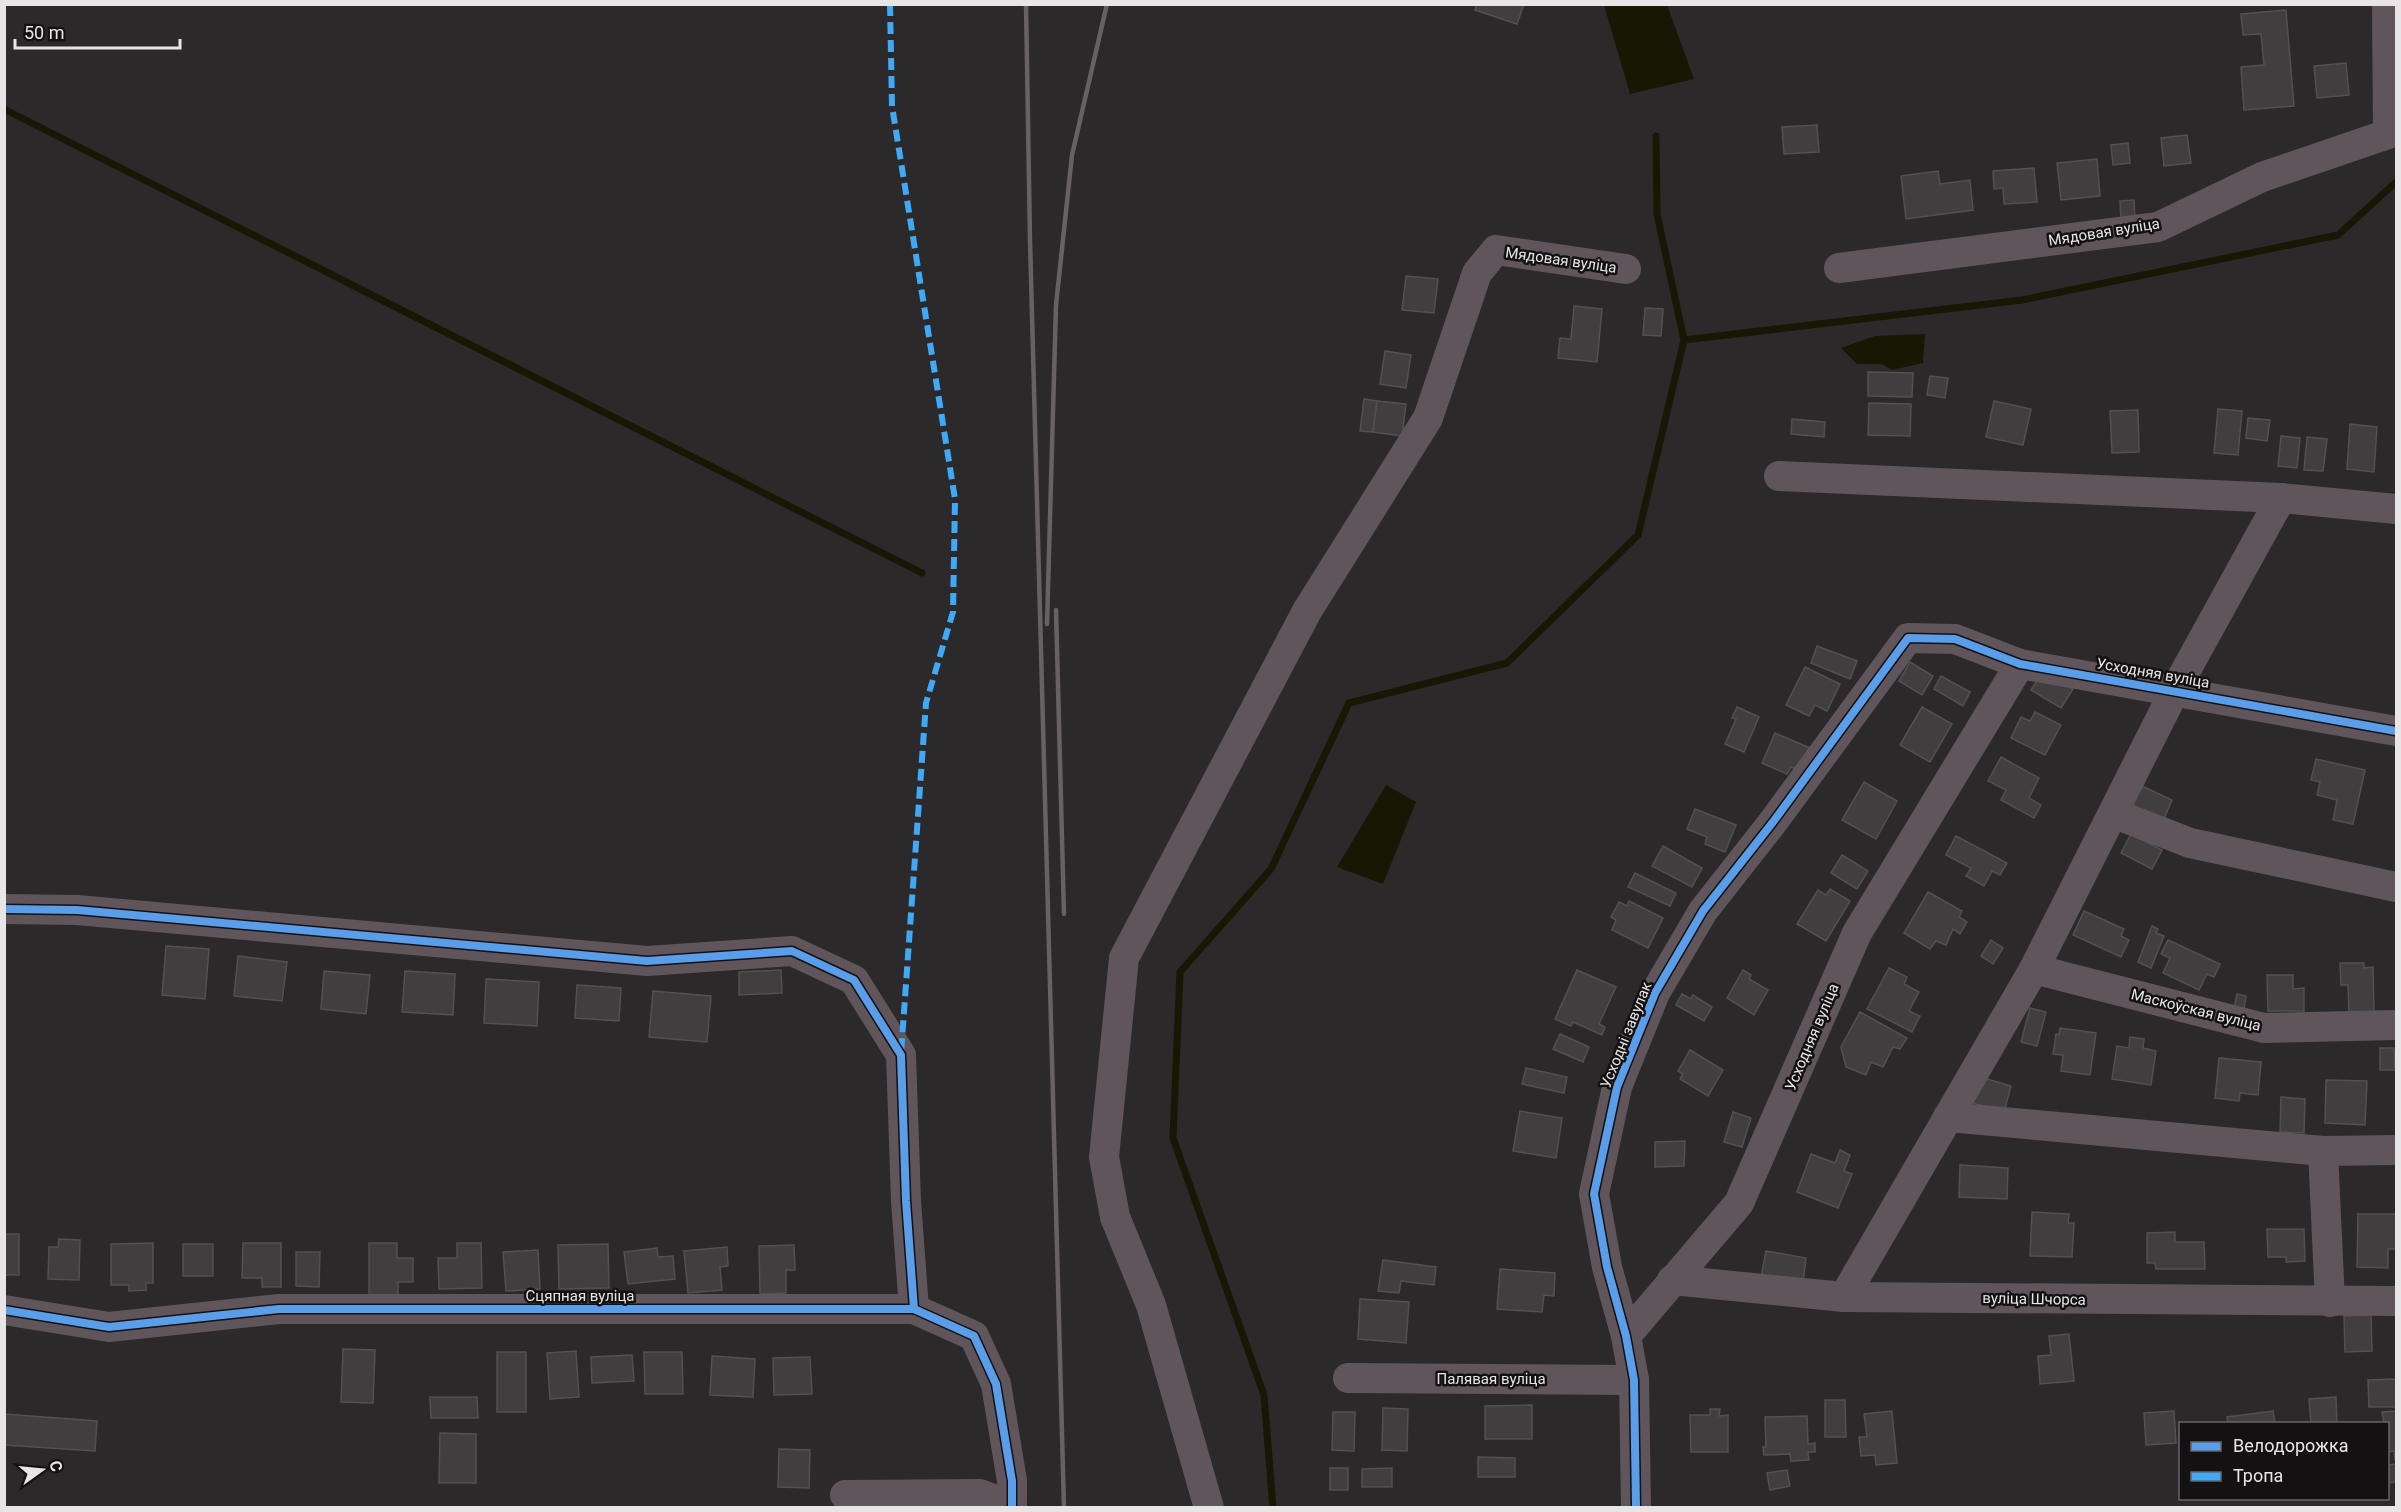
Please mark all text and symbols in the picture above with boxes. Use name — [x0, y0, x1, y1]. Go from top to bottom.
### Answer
scale bar — [15, 12, 180, 50]
text: 50 m — [24, 22, 64, 43]
street label: Мядовая вуліца — [2047, 214, 2161, 250]
street label: Мядовая вуліца — [1504, 243, 1618, 277]
street label: Усходняя вуліца — [2095, 654, 2211, 692]
street label: Усходні завулак — [1596, 979, 1656, 1091]
street label: Усходняя вуліца — [1781, 981, 1843, 1093]
street label: Маскоўская вуліца — [2129, 985, 2263, 1035]
street label: Сцяпная вуліца — [525, 1287, 635, 1305]
street label: вуліца Шчорса — [1982, 1289, 2086, 1309]
street label: Палявая вуліца — [1436, 1370, 1546, 1388]
legend — [2179, 1422, 2389, 1500]
text: Велодорожка — [2233, 1435, 2348, 1456]
north arrow — [12, 1440, 72, 1500]
text: С — [45, 1459, 67, 1474]
text: Тропа — [2233, 1465, 2283, 1486]

